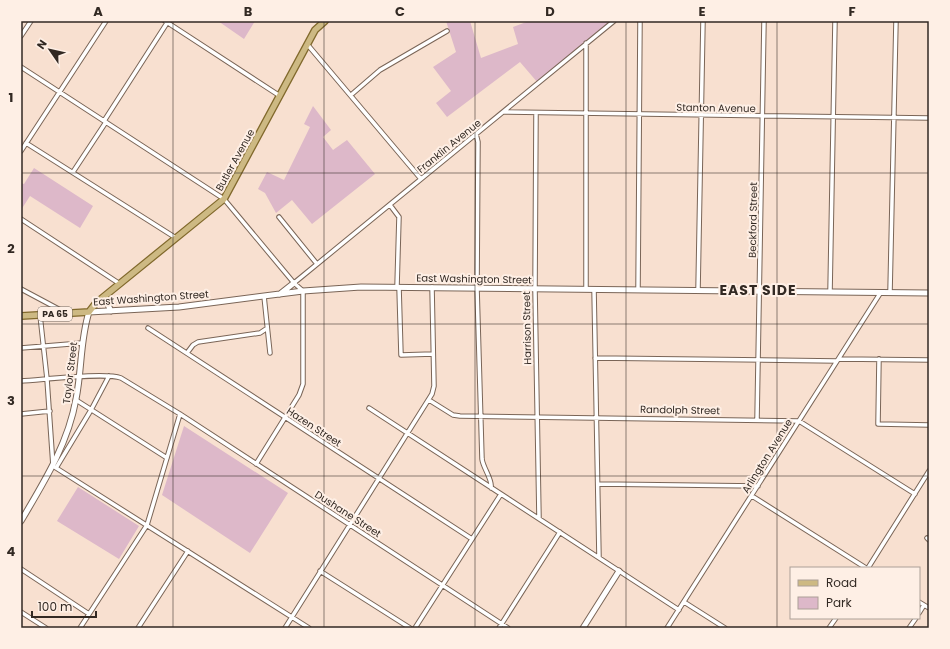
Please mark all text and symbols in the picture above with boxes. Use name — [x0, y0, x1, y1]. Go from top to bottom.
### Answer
text: A — [93, 2, 103, 21]
text: B — [244, 2, 253, 21]
text: C — [395, 2, 405, 21]
text: D — [545, 2, 555, 21]
text: E — [698, 2, 706, 21]
text: F — [848, 2, 856, 21]
north arrow — [30, 30, 70, 70]
text: N — [33, 37, 51, 52]
text: 1 — [9, 88, 13, 107]
street label: Stanton Avenue — [676, 100, 756, 116]
street label: Franklin Avenue — [414, 115, 484, 177]
street label: Butler Avenue — [212, 126, 258, 194]
street label: Beckford Street — [745, 182, 761, 258]
text: 2 — [7, 239, 15, 258]
street label: East Washington Street — [416, 270, 532, 288]
district label: EAST SIDE — [719, 280, 797, 300]
street label: East Washington Street — [93, 286, 210, 310]
street label: Harrison Street — [519, 291, 535, 365]
road number: PA 65 — [38, 307, 72, 321]
street label: Taylor Street — [59, 341, 81, 405]
text: 3 — [7, 391, 15, 410]
street label: Randolph Street — [640, 402, 720, 418]
street label: Hazen Street — [284, 404, 345, 451]
street label: Arlington Avenue — [738, 416, 796, 496]
street label: Dushane Street — [312, 487, 384, 541]
text: 4 — [7, 542, 16, 561]
legend — [790, 567, 920, 619]
text: Road — [826, 574, 857, 591]
scale bar — [32, 593, 96, 619]
text: Park — [826, 594, 853, 611]
text: 100 m — [38, 598, 72, 615]

